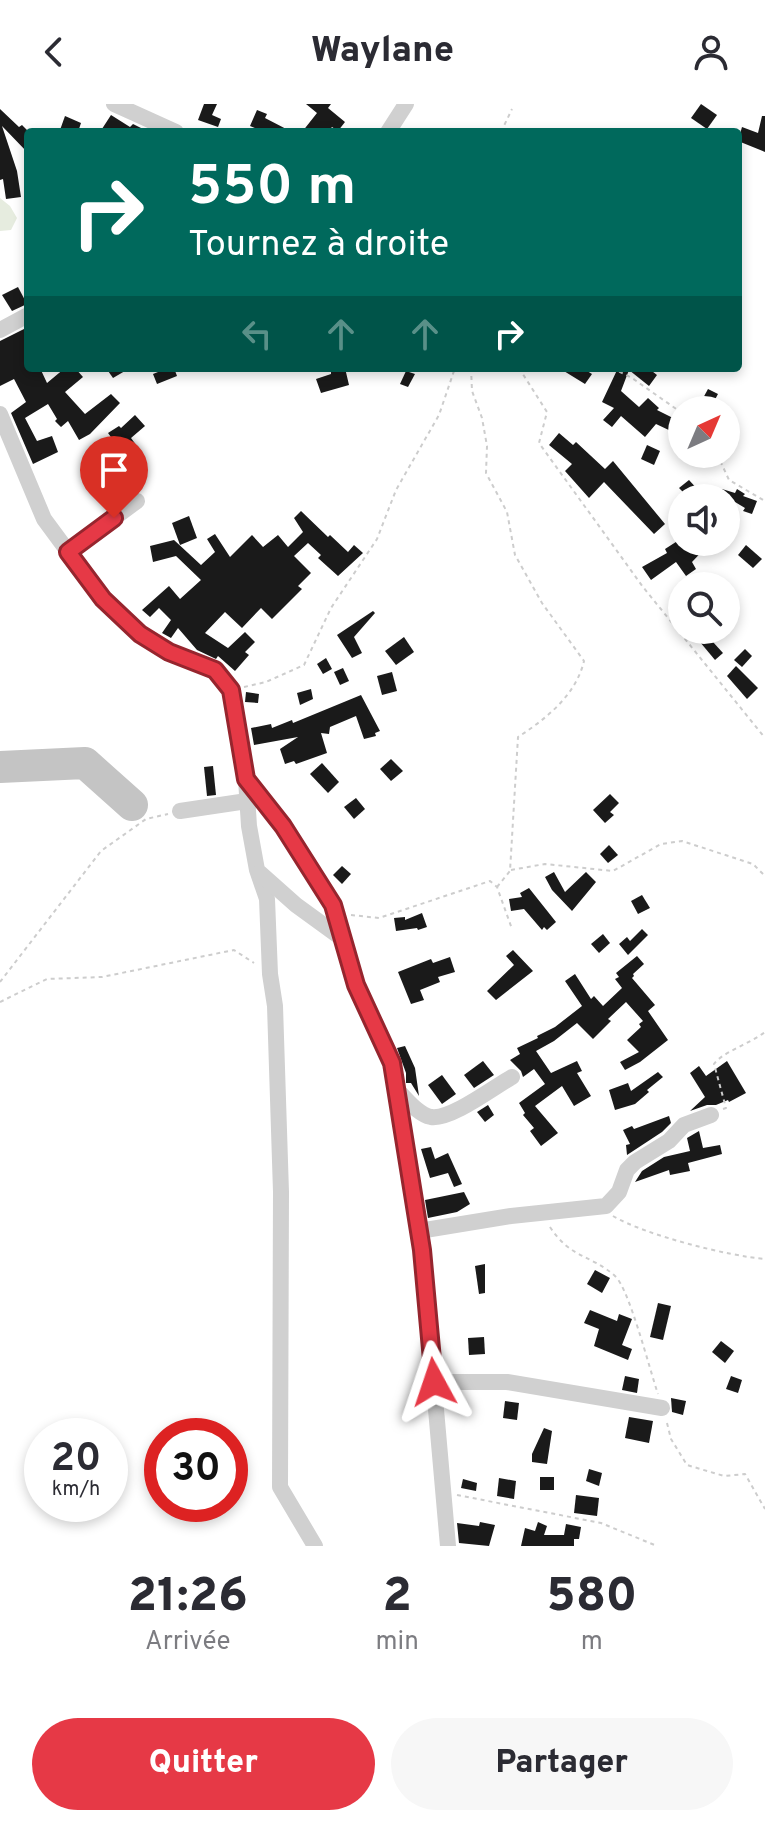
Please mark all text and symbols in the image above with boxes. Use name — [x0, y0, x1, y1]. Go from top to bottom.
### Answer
text: Waylane — [311, 29, 454, 75]
icon: back — [32, 30, 76, 74]
icon: person — [689, 30, 733, 74]
text: 550 m — [188, 154, 356, 224]
icon: right — [56, 160, 160, 264]
text: Tournez à droite — [188, 223, 449, 269]
icon: left — [235, 312, 279, 356]
icon: ahead — [319, 312, 363, 356]
icon: ahead — [403, 312, 447, 356]
icon: right — [487, 312, 531, 356]
north arrow — [668, 396, 740, 468]
map controls — [668, 396, 740, 644]
pin — [80, 436, 148, 518]
icon: arrive — [92, 448, 136, 492]
button: sound — [668, 484, 740, 556]
button: search — [668, 572, 740, 644]
position arrow — [392, 1340, 476, 1424]
speed limit sign: 30 — [144, 1418, 248, 1522]
text: 20 — [51, 1435, 101, 1485]
text: km/h — [52, 1477, 100, 1503]
text: 21:26 — [128, 1568, 248, 1628]
text: 2 — [383, 1568, 412, 1628]
text: 580 — [547, 1568, 637, 1628]
text: Arrivée — [145, 1626, 230, 1659]
text: min — [376, 1626, 419, 1659]
text: m — [581, 1626, 603, 1659]
button: Quitter — [32, 1718, 375, 1810]
button: Partager — [391, 1718, 733, 1810]

